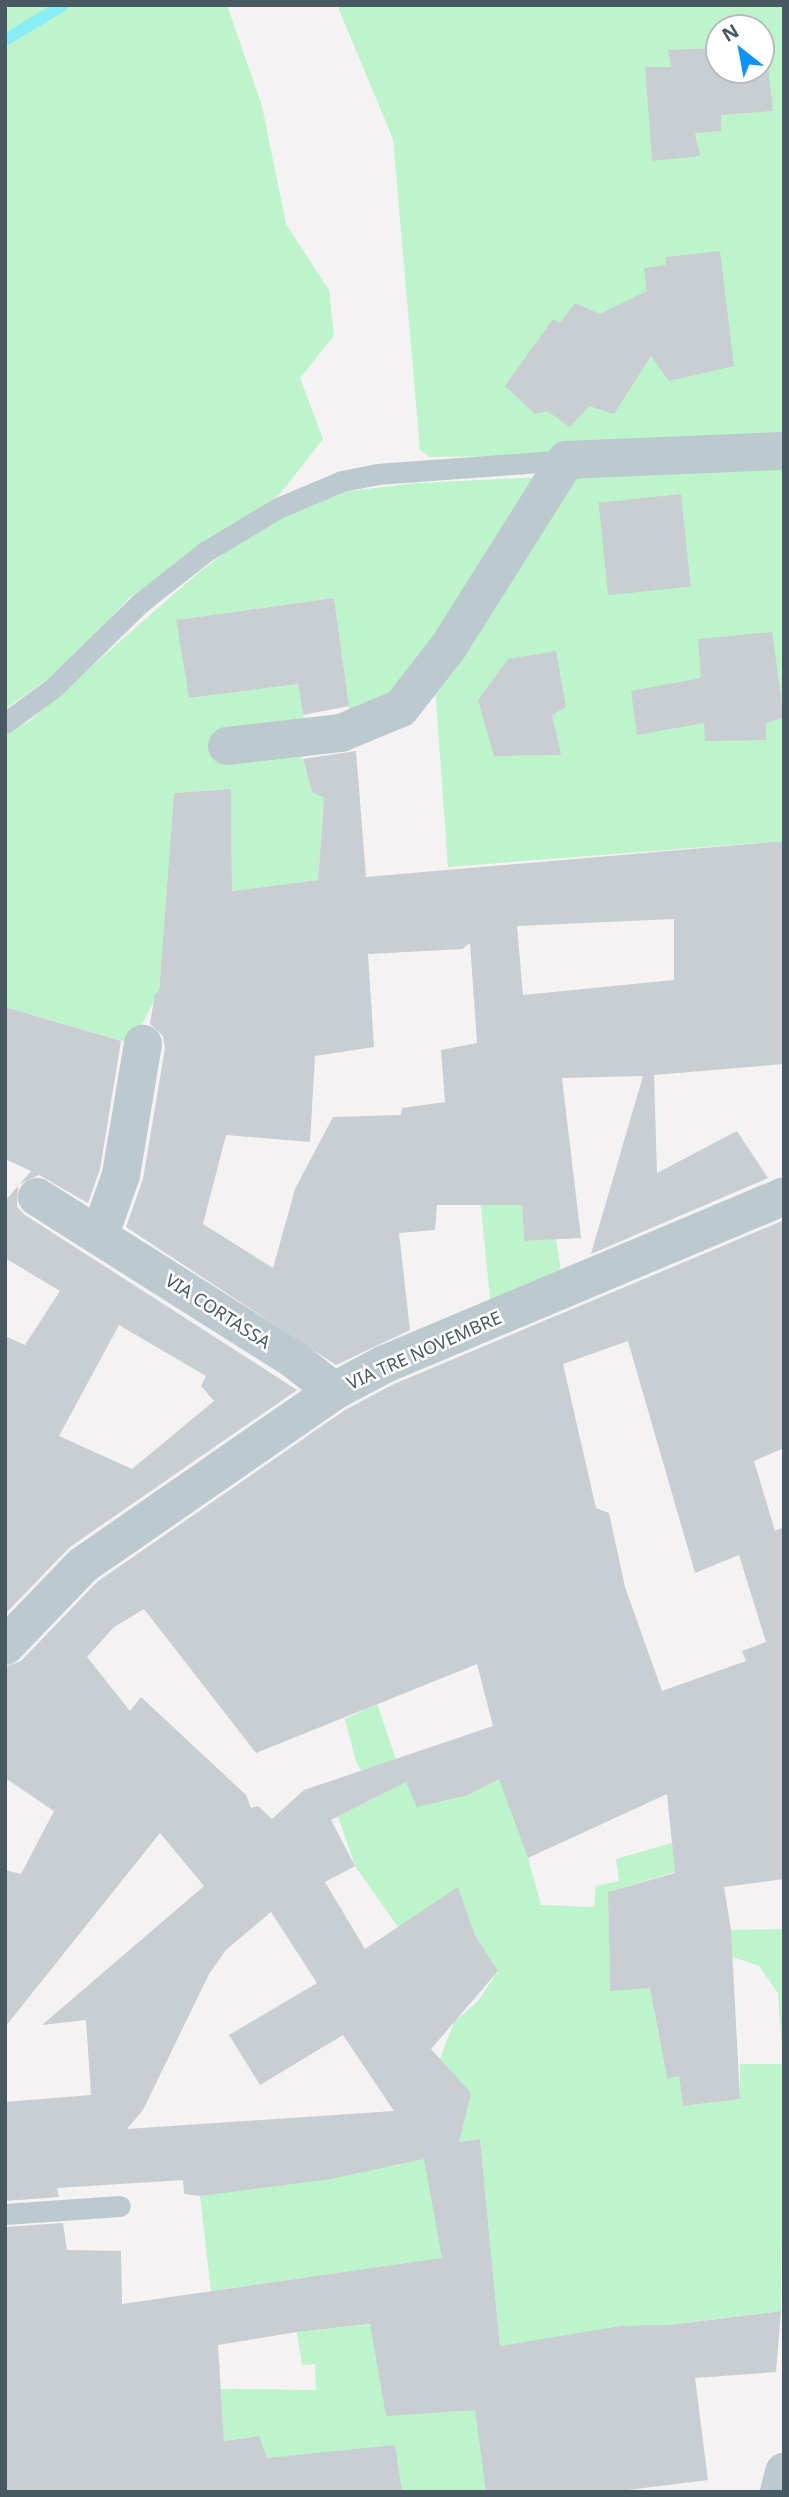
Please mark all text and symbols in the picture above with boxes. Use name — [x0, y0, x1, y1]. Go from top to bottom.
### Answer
north arrow — [705, 14, 775, 84]
text: N — [717, 18, 744, 48]
street label: VIA CORTASSA — [161, 1269, 275, 1353]
street label: VIA TRE NOVEMBRE — [344, 1306, 504, 1394]

